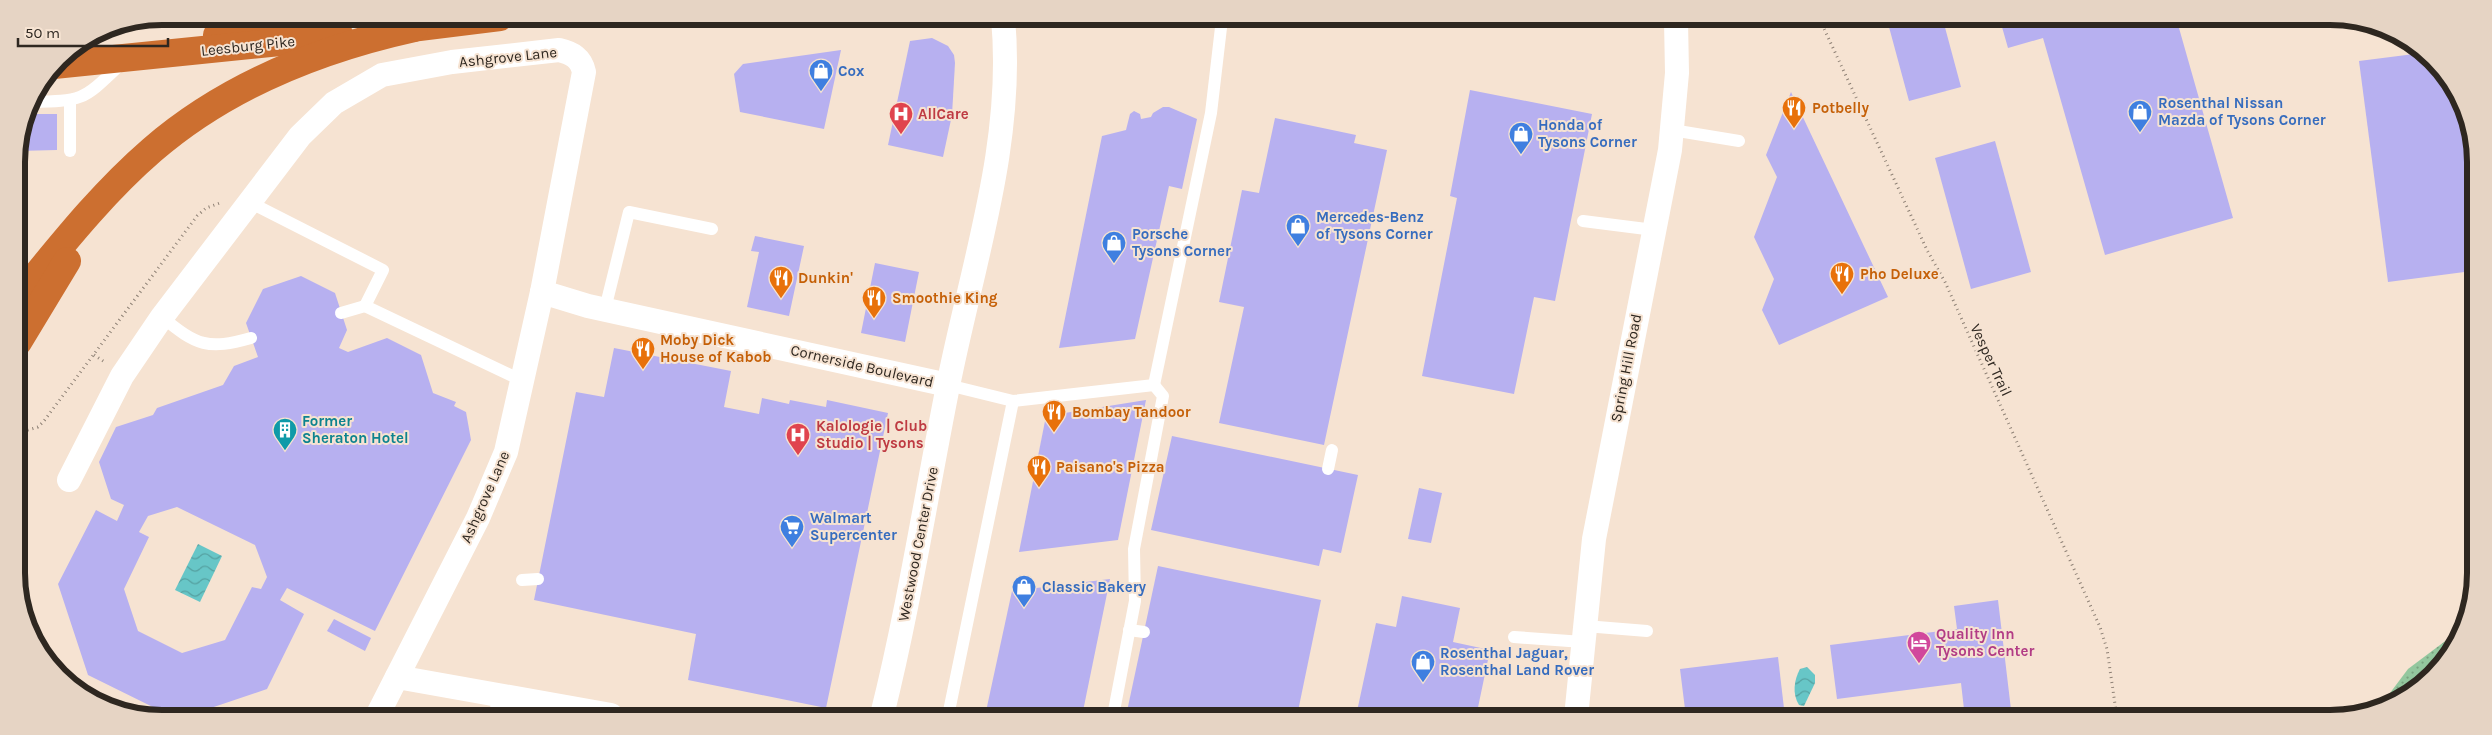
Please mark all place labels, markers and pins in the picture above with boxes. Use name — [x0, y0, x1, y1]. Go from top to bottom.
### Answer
shop icon: Cox — [808, 58, 834, 92]
place label: Cox — [838, 62, 865, 80]
place label: Rosenthal Nissan Mazda of Tysons Corner — [2158, 94, 2326, 129]
restaurant icon: Potbelly — [1781, 95, 1807, 129]
place label: Potbelly — [1812, 99, 1869, 117]
shop icon: Rosenthal Nissan Mazda of Tysons Corner — [2127, 99, 2153, 133]
hospital icon: AllCare — [888, 101, 914, 135]
place label: AllCare — [918, 105, 969, 123]
place label: Honda of Tysons Corner — [1538, 116, 1637, 151]
shop icon: Honda of Tysons Corner — [1508, 121, 1534, 155]
place label: Mercedes-Benz of Tysons Corner — [1316, 208, 1433, 243]
shop icon: Mercedes-Benz of Tysons Corner — [1285, 213, 1311, 247]
place label: Porsche Tysons Corner — [1132, 225, 1231, 260]
shop icon: Porsche Tysons Corner — [1101, 230, 1127, 264]
restaurant icon: Pho Deluxe — [1829, 261, 1855, 295]
restaurant icon: Dunkin' — [768, 265, 794, 299]
place label: Pho Deluxe — [1860, 265, 1939, 283]
place label: Dunkin' — [798, 269, 853, 287]
restaurant icon: Smoothie King — [861, 285, 887, 319]
place label: Smoothie King — [892, 289, 998, 307]
place label: Moby Dick House of Kabob — [660, 331, 771, 366]
restaurant icon: Moby Dick House of Kabob — [630, 336, 656, 370]
restaurant icon: Bombay Tandoor — [1041, 399, 1067, 433]
place label: Bombay Tandoor — [1072, 403, 1191, 421]
place label: Former Sheraton Hotel — [302, 412, 409, 447]
building icon: Former Sheraton Hotel — [272, 417, 298, 451]
place label: Kalologie | Club Studio | Tysons — [816, 417, 927, 452]
hospital icon: Kalologie | Club Studio | Tysons — [785, 422, 811, 456]
restaurant icon: Paisano's Pizza — [1026, 454, 1052, 488]
place label: Paisano's Pizza — [1056, 458, 1165, 476]
place label: Walmart Supercenter — [810, 509, 897, 544]
supermarket icon: Walmart Supercenter — [779, 514, 805, 548]
shop icon: Classic Bakery — [1011, 574, 1037, 608]
place label: Classic Bakery — [1042, 578, 1147, 596]
place label: Quality Inn Tysons Center — [1936, 625, 2034, 660]
hotel icon: Quality Inn Tysons Center — [1906, 630, 1932, 664]
place label: Rosenthal Jaguar, Rosenthal Land Rover — [1440, 644, 1594, 679]
shop icon: Rosenthal Jaguar, Rosenthal Land Rover — [1410, 649, 1436, 683]

